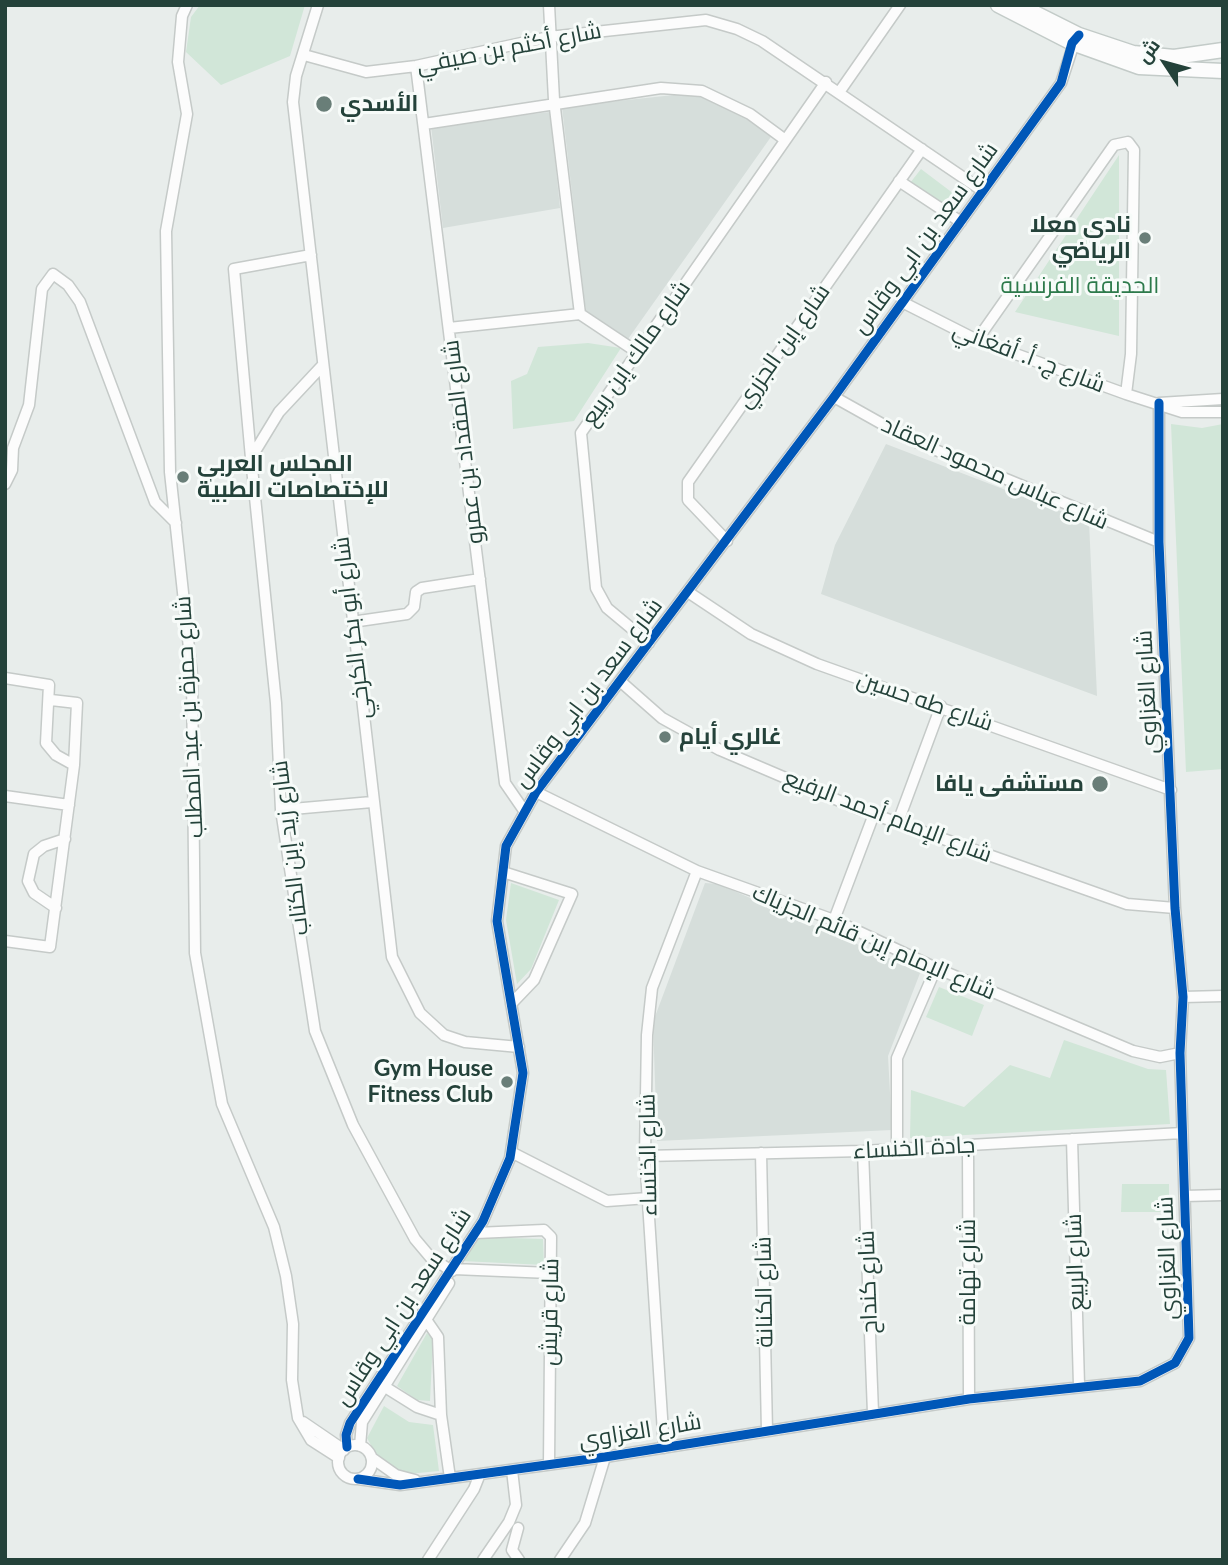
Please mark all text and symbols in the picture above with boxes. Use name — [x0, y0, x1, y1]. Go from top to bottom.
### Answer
street label: شارع أكثم بن صيفي — [414, 17, 604, 79]
north arrow — [1130, 28, 1200, 98]
text: ش — [1131, 34, 1164, 67]
place label: الأسدي — [340, 90, 419, 118]
marker: الأسدي — [314, 94, 334, 114]
street label: شارع سعد بن ابي وقاس — [846, 137, 1004, 339]
place label: نادي معلا الرياضي — [1030, 211, 1131, 265]
marker: نادي معلا الرياضي — [1137, 230, 1153, 246]
park label: الحديقة الفرنسية — [1001, 272, 1159, 300]
street label: شارع مالك إبن ربيع — [576, 275, 696, 431]
street label: شارع إبن الجزري — [730, 279, 836, 413]
street label: شارع ج. أ. أفغاني — [949, 315, 1109, 399]
street label: شارع المقداد بن عمرو — [437, 338, 489, 546]
street label: شارع عباس محمود العقاد — [877, 410, 1113, 536]
place label: المجلس العربي للإختصاصات الطبية — [197, 450, 389, 504]
marker: المجلس العربي للإختصاصات الطبية — [175, 469, 191, 485]
street label: شارع أبو بكر الكرخي — [327, 535, 377, 721]
street label: شارع سعد بن ابي وقاس — [508, 593, 668, 793]
street label: شارع حمزة بن عبد المطلب — [169, 595, 209, 839]
street label: شارع الغزاوي — [1130, 629, 1164, 755]
street label: شارع طه حسين — [853, 665, 997, 737]
place label: غالري أيام — [679, 723, 782, 751]
marker: غالري أيام — [657, 729, 673, 745]
street label: شارع زيد إبن الكتاب — [266, 759, 314, 937]
street label: شارع الإمام أحمد الرفيع — [780, 764, 996, 868]
place label: مستشفى يافا — [935, 770, 1084, 798]
marker: مستشفى يافا — [1090, 774, 1110, 794]
street label: شارع الإمام إبن قائم الجزياك — [748, 878, 1000, 1006]
place label: Gym House Fitness Club — [368, 1055, 493, 1109]
marker: Gym House Fitness Club — [499, 1074, 515, 1090]
street label: شارع الخنساء — [633, 1093, 663, 1217]
street label: جادة الخنساء — [852, 1131, 976, 1165]
street label: شارع الغزاوي — [1151, 1196, 1183, 1320]
street label: شارع سعد بن ابي وقاس — [329, 1203, 477, 1411]
street label: شارع الربيع — [1060, 1213, 1090, 1311]
street label: شارع تهامة — [954, 1219, 982, 1325]
street label: شارع كنداح — [852, 1230, 884, 1334]
street label: شارع الكنانة — [749, 1236, 779, 1348]
street label: شارع قريش — [535, 1258, 565, 1366]
street label: شارع الغزاوي — [577, 1408, 703, 1454]

